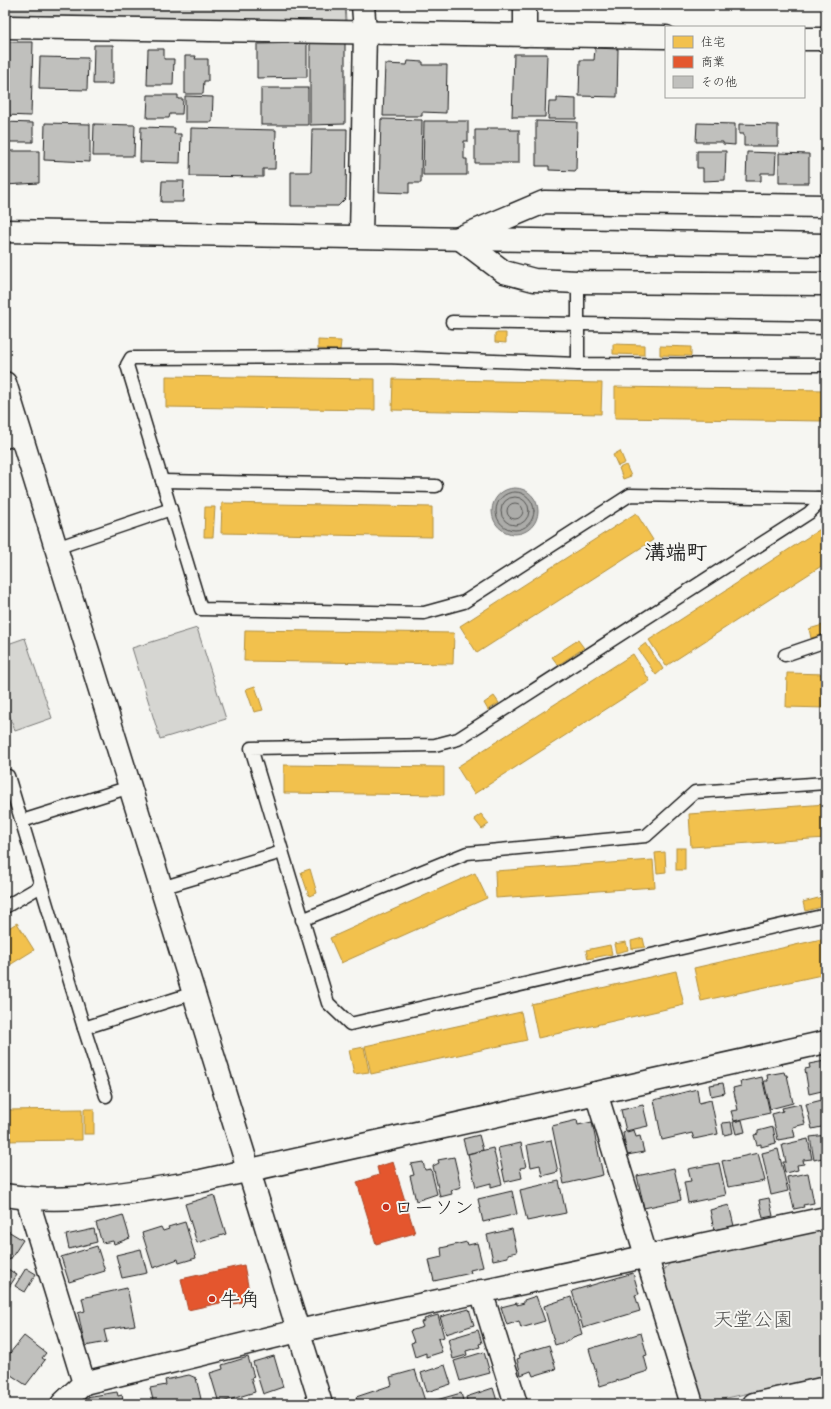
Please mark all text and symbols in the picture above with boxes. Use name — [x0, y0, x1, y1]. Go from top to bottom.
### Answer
legend — [665, 26, 805, 98]
text: 住宅 — [701, 34, 725, 50]
text: 商業 — [701, 54, 725, 70]
text: その他 — [701, 74, 737, 90]
district label: 溝端町 — [645, 539, 708, 565]
place label: ローソン — [394, 1195, 474, 1220]
marker: ローソン — [381, 1202, 391, 1212]
place label: 牛角 — [220, 1287, 260, 1312]
marker: 牛角 — [207, 1294, 217, 1304]
park label: 天堂公園 — [713, 1307, 793, 1332]

